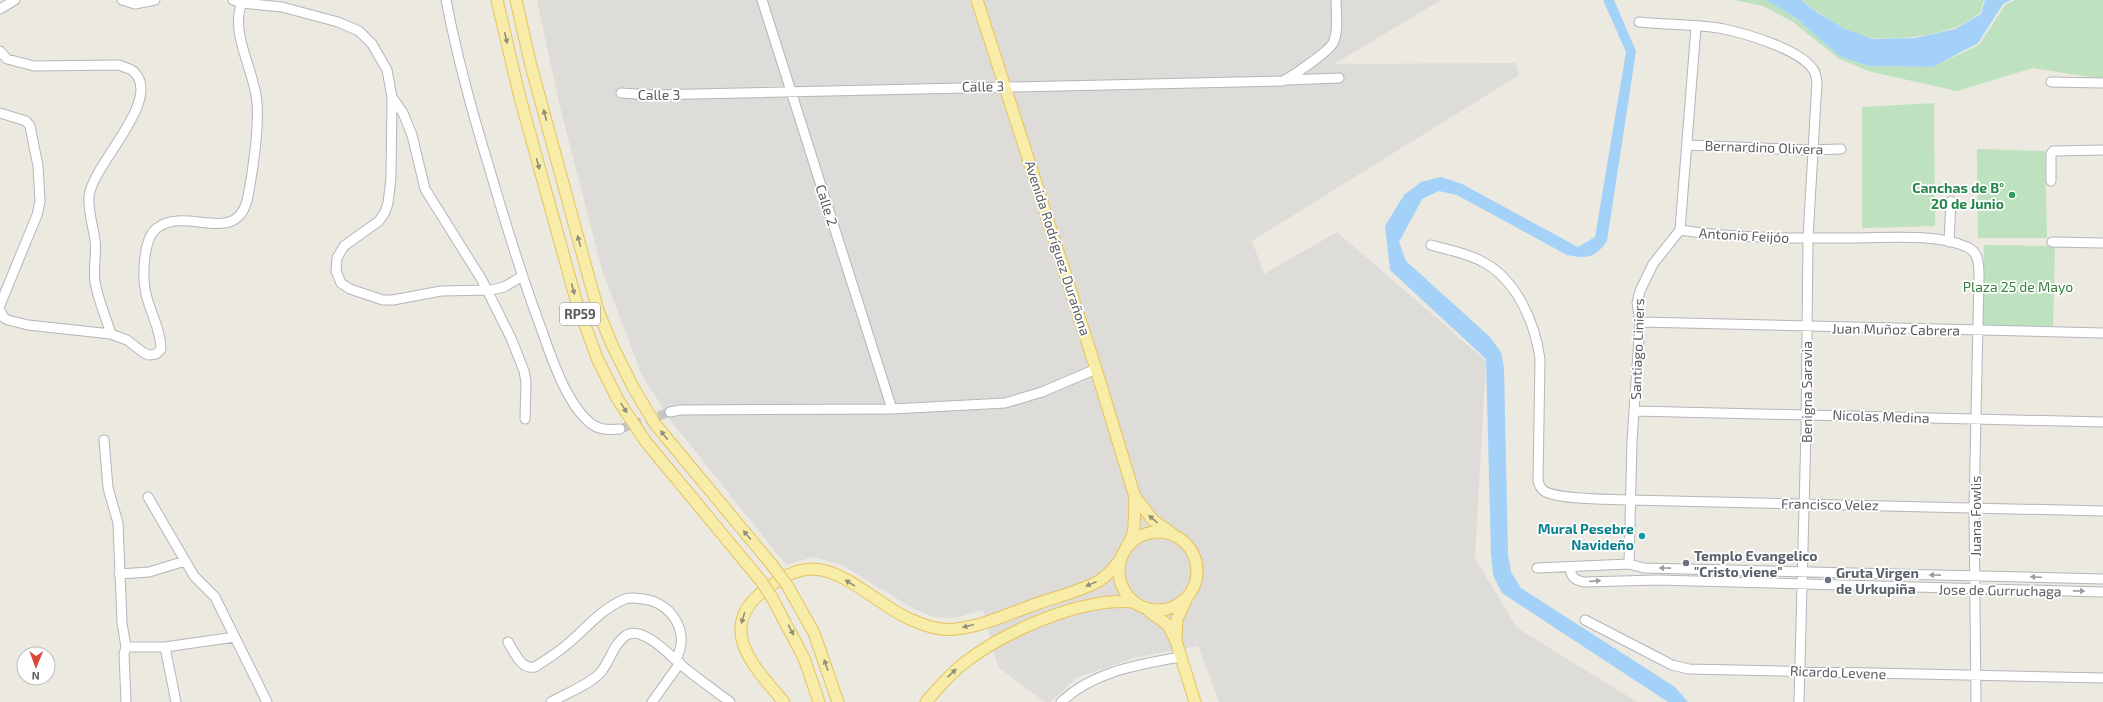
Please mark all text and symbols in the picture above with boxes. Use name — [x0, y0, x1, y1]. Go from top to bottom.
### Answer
one-way arrow — [503, 32, 509, 44]
street label: Calle 3 — [962, 77, 1004, 95]
street label: Calle 3 — [638, 86, 680, 103]
one-way arrow — [542, 109, 548, 121]
street label: Bernardino Olivera — [1704, 136, 1824, 158]
one-way arrow — [535, 158, 541, 170]
street label: Avenida Rodríguez Durañona — [1022, 158, 1094, 338]
place label: Canchas de B° 20 de Junio — [1912, 179, 2004, 212]
street label: Calle 2 — [812, 182, 842, 228]
marker: Canchas de B° 20 de Junio — [2007, 190, 2017, 200]
street label: Antonio Feijóo — [1698, 224, 1790, 246]
one-way arrow — [576, 234, 582, 246]
park label: Plaza 25 de Mayo — [1963, 278, 2073, 295]
one-way arrow — [570, 284, 576, 296]
street label: Santiago Liniers — [1627, 298, 1647, 400]
road number: RP59 — [560, 303, 600, 325]
street label: Juan Muñoz Cabrera — [1832, 319, 1960, 339]
street label: Benigna Saravia — [1798, 341, 1815, 443]
one-way arrow — [620, 402, 627, 414]
street label: Nicolas Medina — [1832, 406, 1930, 426]
one-way arrow — [659, 430, 668, 441]
street label: Juana Fowlis — [1967, 476, 1984, 556]
street label: Francisco Velez — [1781, 495, 1879, 513]
one-way arrow — [1149, 515, 1158, 524]
place label: Mural Pesebre Navideño — [1538, 520, 1634, 553]
one-way arrow — [742, 530, 752, 540]
marker: Mural Pesebre Navideño — [1637, 531, 1647, 541]
place label: Templo Evangelico "Cristo viene" — [1694, 547, 1818, 580]
marker: Templo Evangelico "Cristo viene" — [1681, 558, 1691, 568]
place label: Gruta Virgen de Urkupiña — [1836, 564, 1919, 597]
one-way arrow — [1659, 565, 1671, 572]
one-way arrow — [1929, 571, 1941, 578]
one-way arrow — [2029, 574, 2042, 580]
marker: Gruta Virgen de Urkupiña — [1823, 575, 1833, 585]
one-way arrow — [1589, 578, 1601, 585]
one-way arrow — [845, 579, 855, 587]
street label: Jose de Gurruchaga — [1938, 580, 2062, 600]
one-way arrow — [1085, 582, 1097, 588]
one-way arrow — [2073, 588, 2085, 595]
one-way arrow — [740, 612, 746, 624]
one-way arrow — [962, 624, 974, 630]
one-way arrow — [787, 625, 794, 636]
north arrow — [16, 646, 56, 686]
one-way arrow — [823, 658, 829, 670]
street label: Ricardo Levene — [1790, 662, 1886, 682]
one-way arrow — [947, 669, 958, 678]
text: N — [32, 670, 40, 683]

